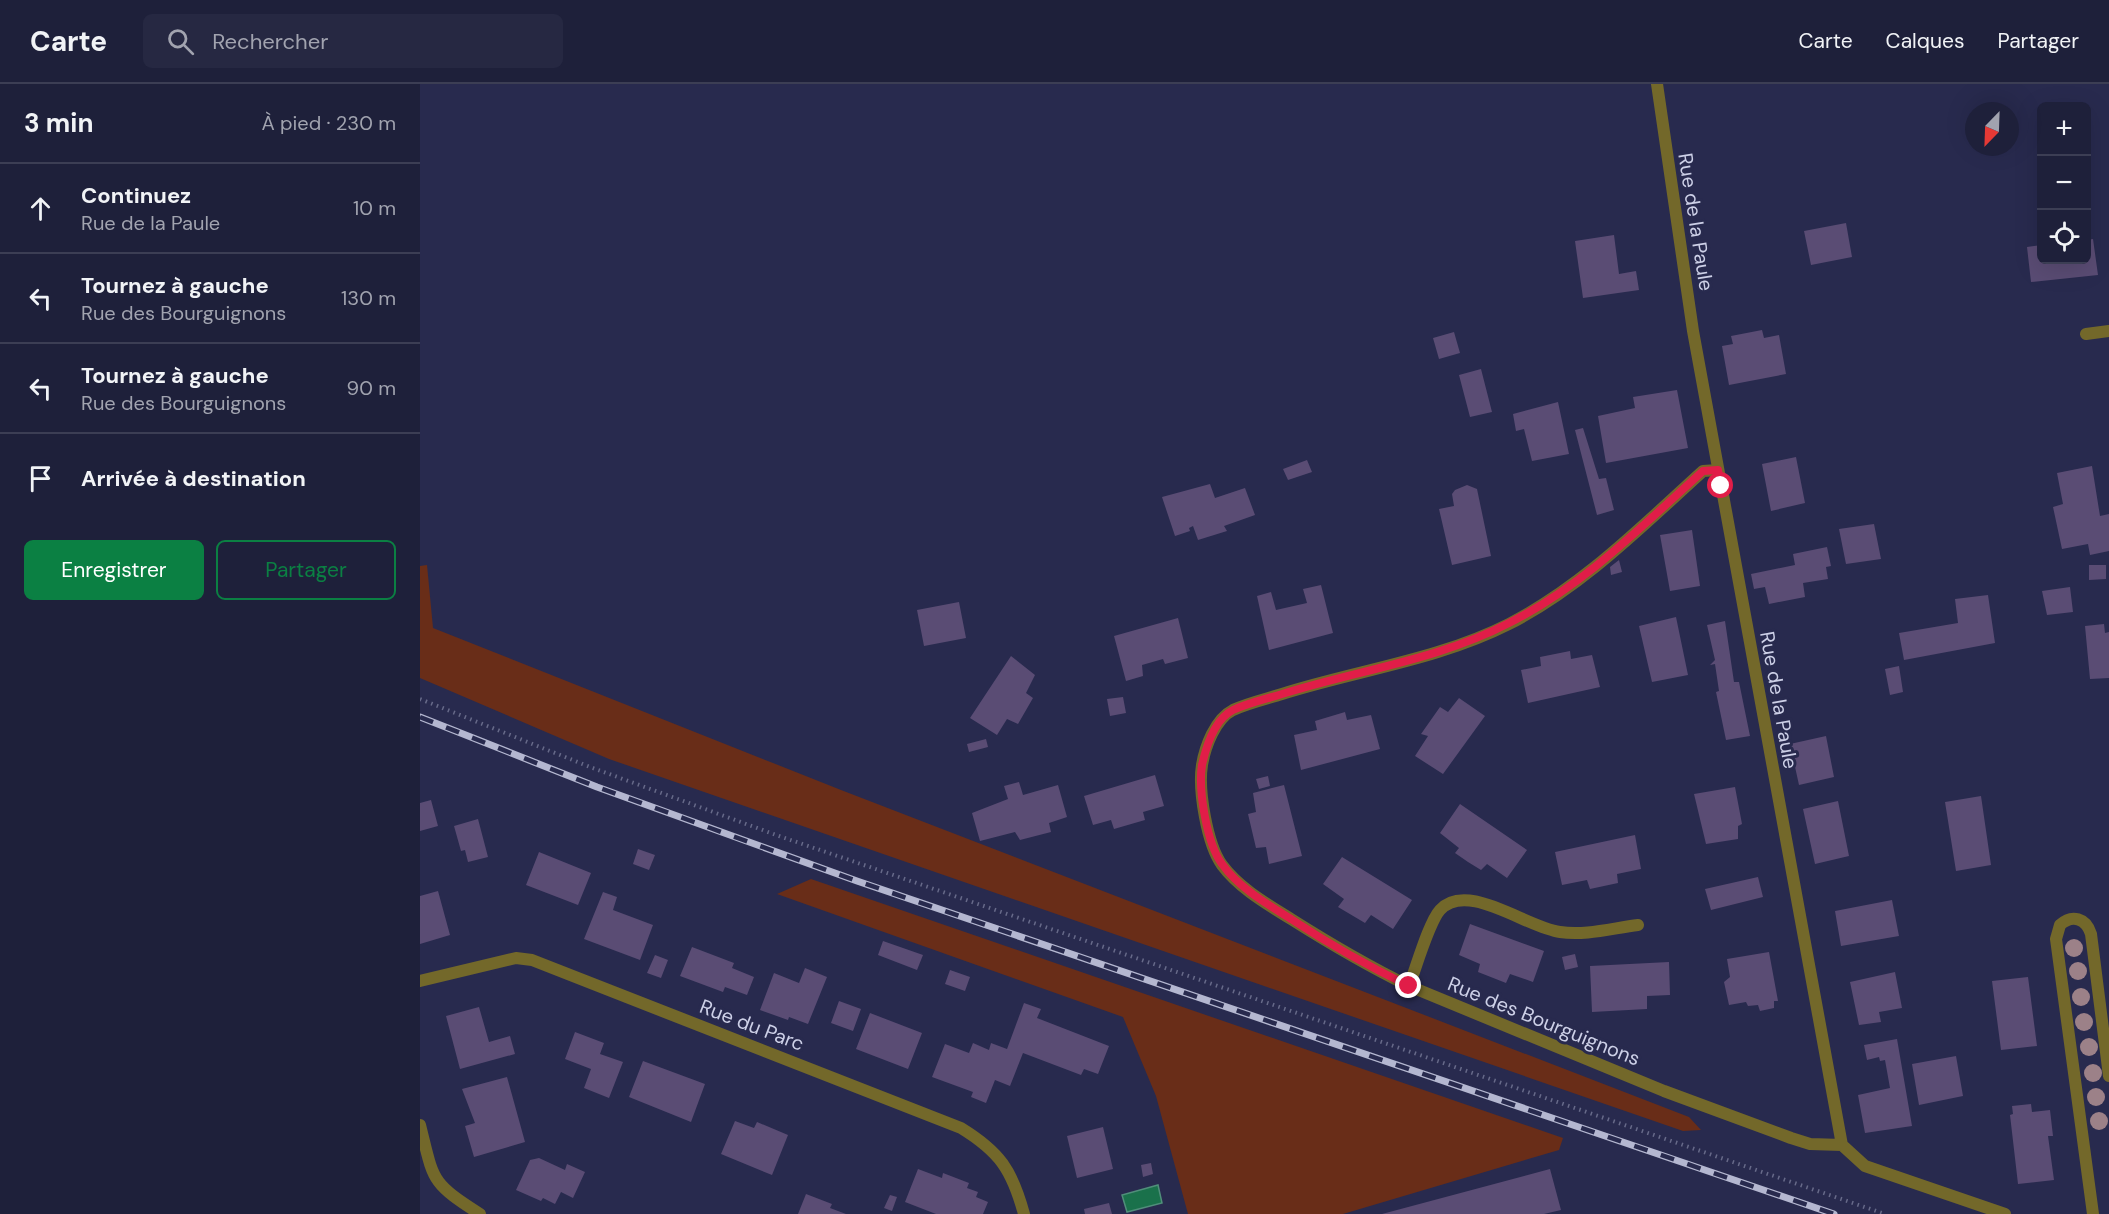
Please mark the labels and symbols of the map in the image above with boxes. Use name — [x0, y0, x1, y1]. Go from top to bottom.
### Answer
north arrow — [1965, 102, 2019, 156]
street label: Rue de la Paule — [1672, 151, 1720, 293]
route start — [1707, 472, 1733, 498]
street label: Rue de la Paule — [1754, 629, 1804, 771]
street label: Rue des Bourguignons — [1444, 970, 1644, 1072]
route end — [1395, 972, 1421, 998]
street label: Rue du Parc — [696, 993, 808, 1057]

